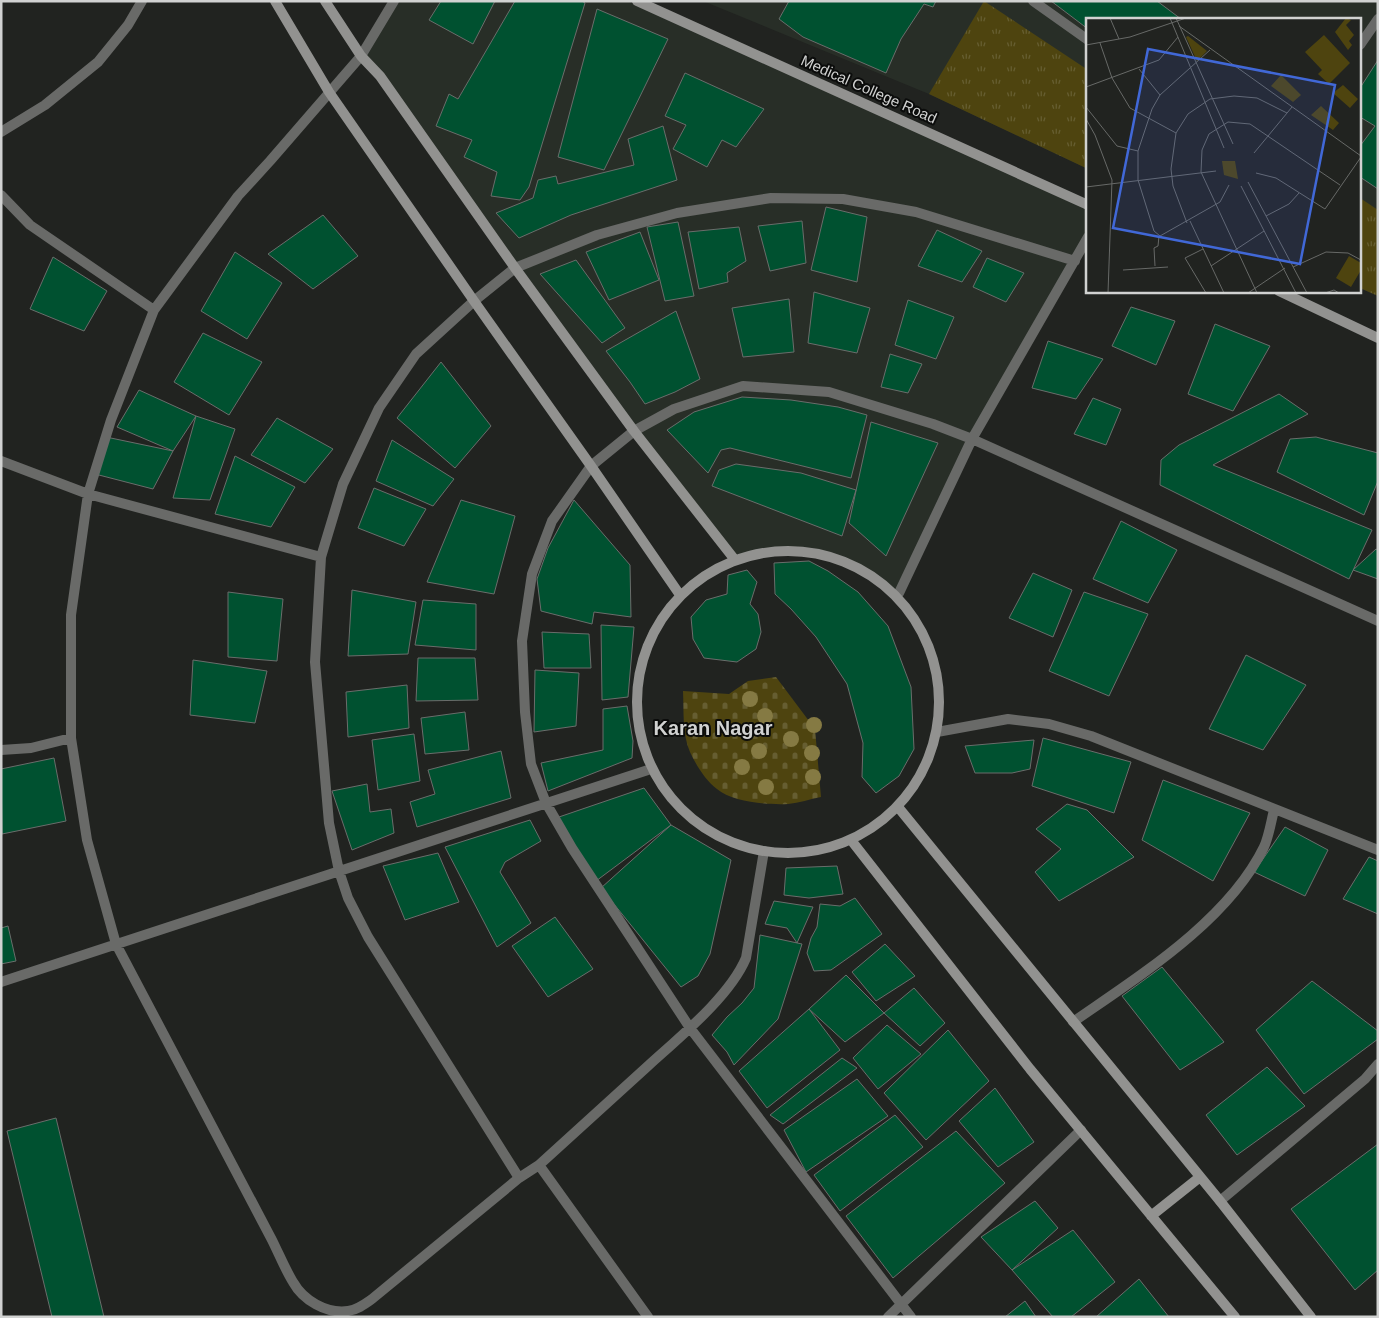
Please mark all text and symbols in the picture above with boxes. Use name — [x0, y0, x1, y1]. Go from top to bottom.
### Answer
inset map — [1086, 18, 1362, 292]
street label: Medical College Road — [799, 51, 939, 127]
district label: Karan Nagar — [654, 717, 773, 739]

